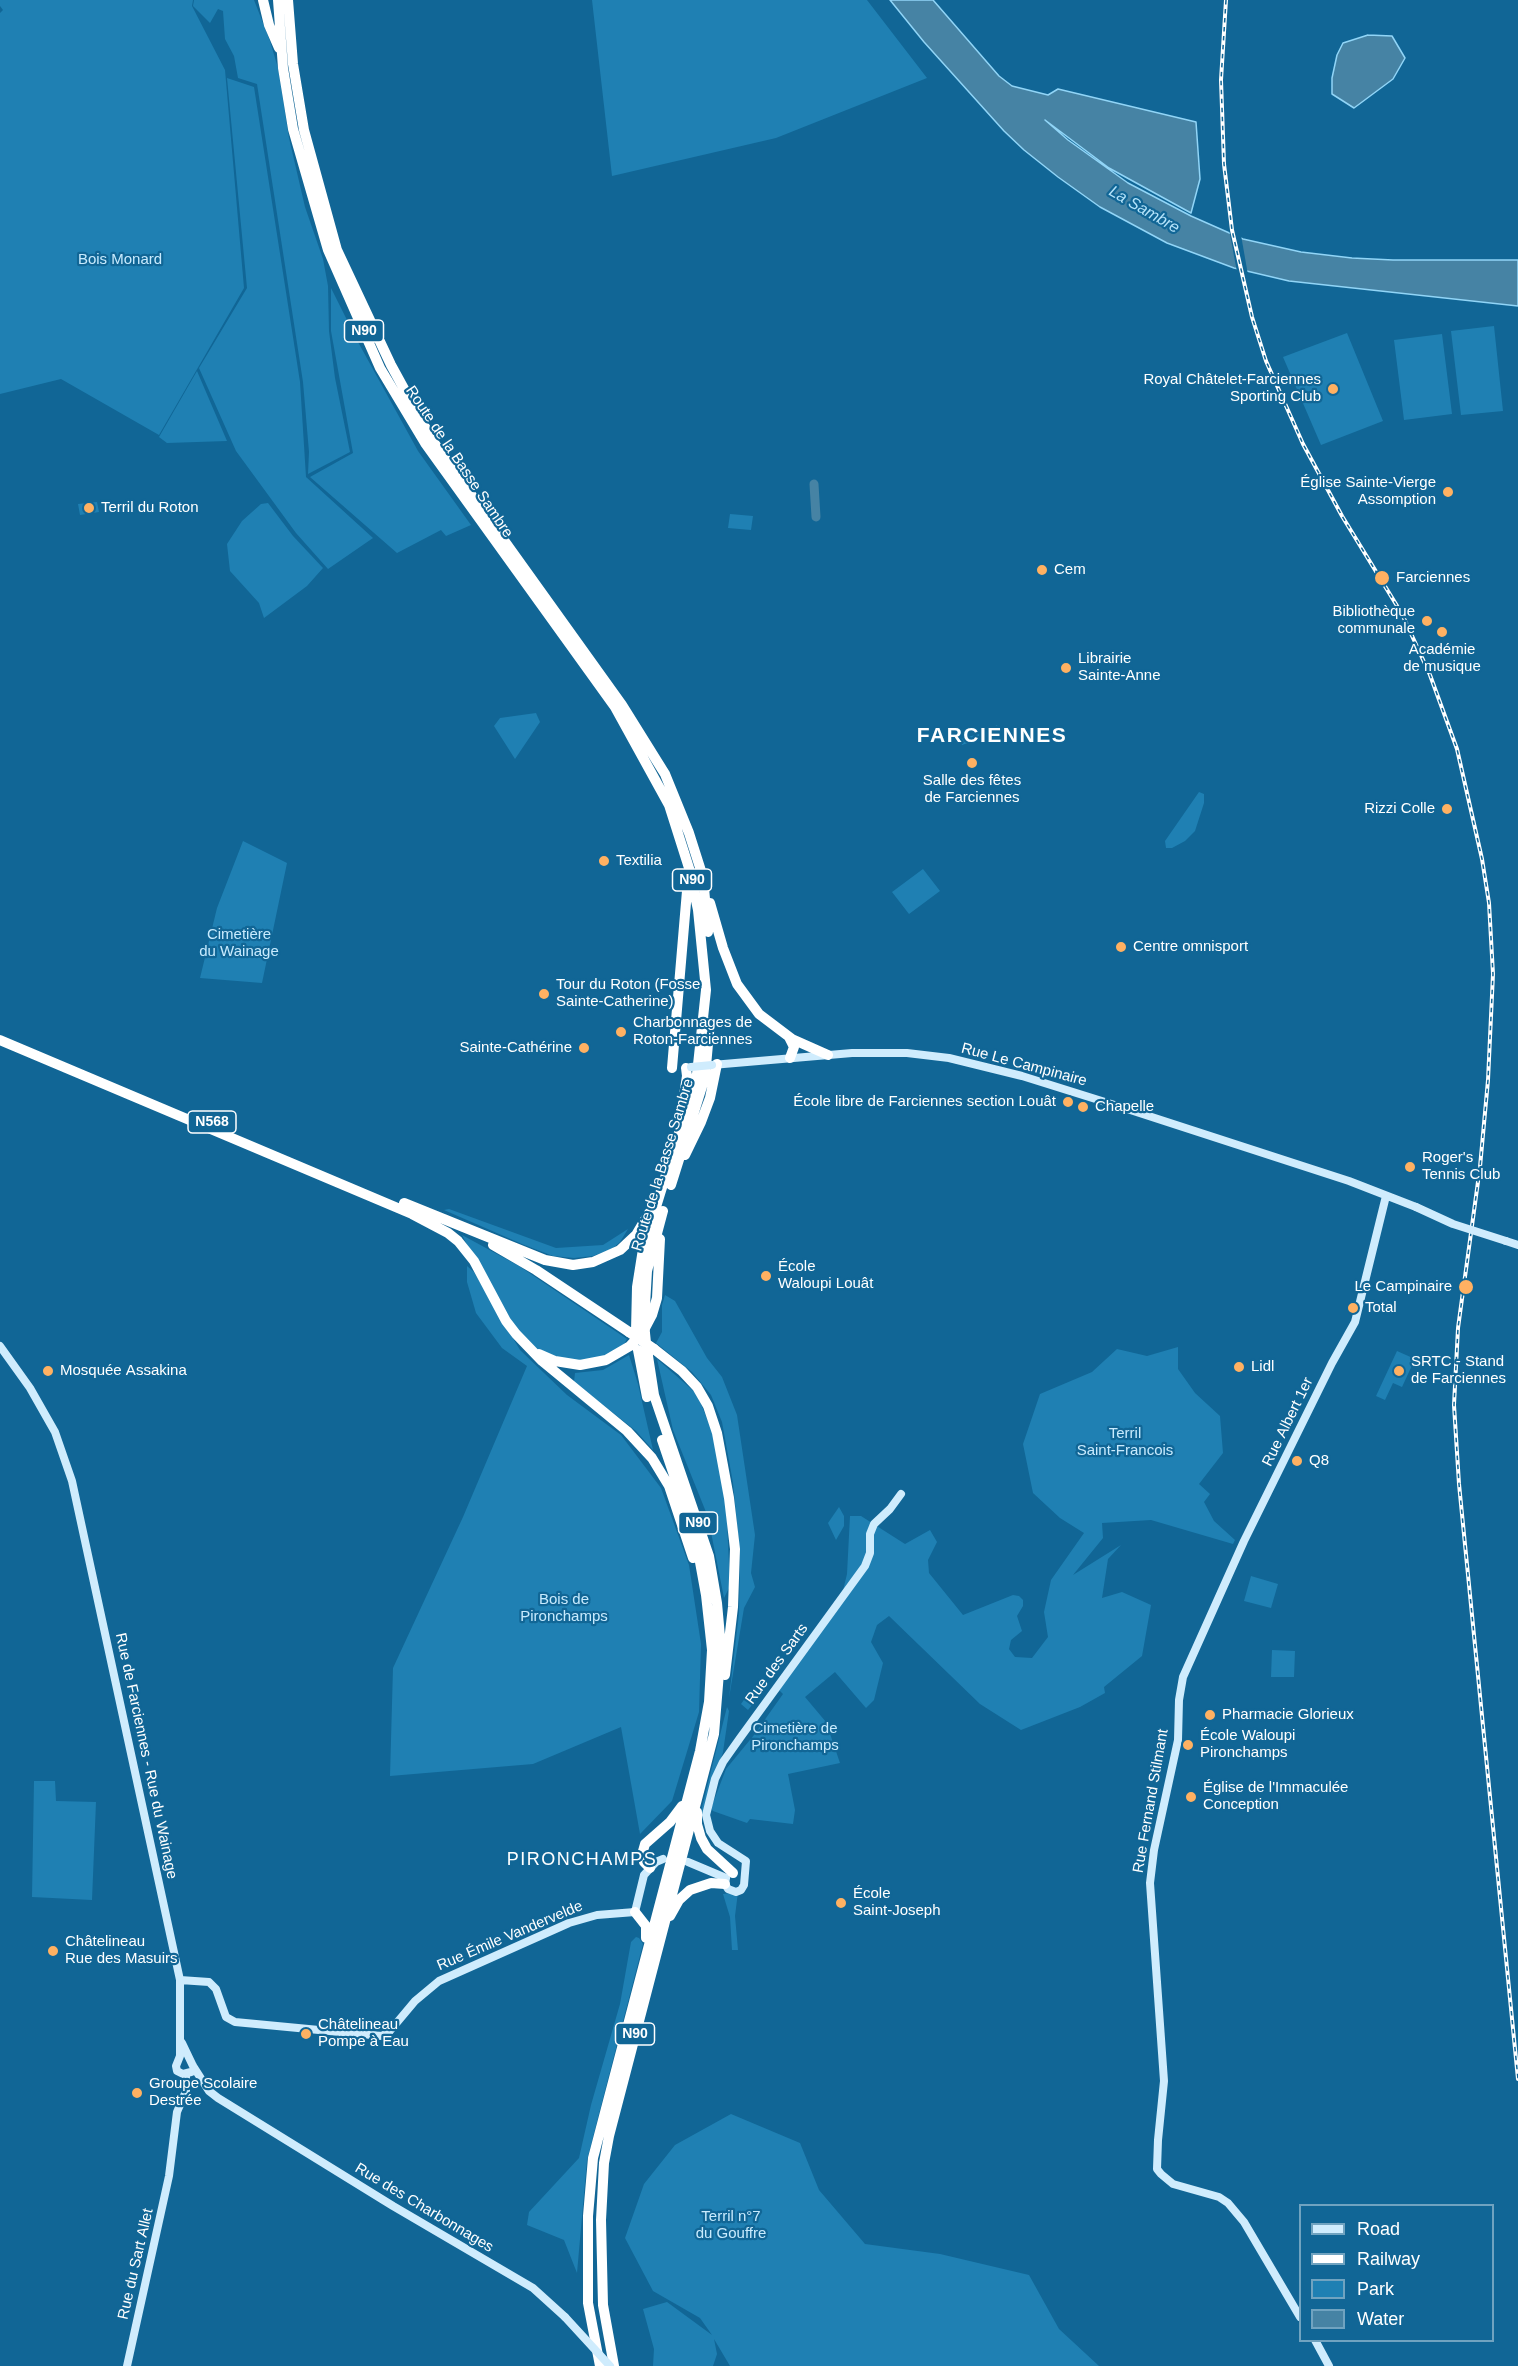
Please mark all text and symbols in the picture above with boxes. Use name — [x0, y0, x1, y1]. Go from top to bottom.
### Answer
water label: La Sambre — [1105, 182, 1183, 238]
park label: Bois Monard — [78, 251, 162, 269]
road number: N90 — [344, 320, 384, 342]
place label: Royal Châtelet-Farciennes Sporting Club — [1143, 371, 1321, 406]
marker: Royal Châtelet-Farciennes Sporting Club — [1326, 382, 1340, 396]
street label: Route de la Basse Sambre — [401, 383, 517, 541]
place label: Église Sainte-Vierge Assomption — [1300, 474, 1436, 509]
marker: Église Sainte-Vierge Assomption — [1441, 485, 1455, 499]
place label: Terril du Roton — [101, 499, 199, 517]
marker: Terril du Roton — [82, 501, 96, 515]
place label: Cem — [1054, 561, 1086, 579]
marker: Cem — [1035, 563, 1049, 577]
marker: Farciennes — [1373, 569, 1391, 587]
place label: Farciennes — [1396, 569, 1470, 587]
place label: Bibliothèque communale — [1332, 603, 1415, 638]
marker: Bibliothèque communale — [1420, 614, 1434, 628]
marker: Académie de musique — [1435, 625, 1449, 639]
place label: Académie de musique — [1403, 641, 1481, 676]
place label: Librairie Sainte-Anne — [1078, 650, 1161, 685]
marker: Librairie Sainte-Anne — [1059, 661, 1073, 675]
district label: FARCIENNES — [917, 723, 1067, 749]
marker: Salle des fêtes de Farciennes — [965, 756, 979, 770]
place label: Salle des fêtes de Farciennes — [923, 772, 1021, 807]
place label: Rizzi Colle — [1364, 800, 1435, 818]
marker: Rizzi Colle — [1440, 802, 1454, 816]
place label: Textilia — [616, 852, 662, 870]
marker: Textilia — [597, 854, 611, 868]
road number: N90 — [672, 869, 712, 891]
park label: Cimetière du Wainage — [199, 926, 279, 961]
place label: Centre omnisport — [1133, 938, 1248, 956]
marker: Centre omnisport — [1114, 940, 1128, 954]
place label: Tour du Roton (Fosse Sainte-Catherine) — [556, 976, 700, 1011]
marker: Tour du Roton (Fosse Sainte-Catherine) — [537, 987, 551, 1001]
place label: Charbonnages de Roton-Farciennes — [633, 1014, 752, 1049]
marker: Charbonnages de Roton-Farciennes — [614, 1025, 628, 1039]
place label: Sainte-Cathérine — [459, 1039, 572, 1057]
street label: Rue Le Campinaire — [959, 1040, 1089, 1090]
marker: Sainte-Cathérine — [577, 1041, 591, 1055]
street label: Route de la Basse Sambre — [628, 1077, 698, 1253]
place label: École libre de Farciennes section Louât — [793, 1093, 1056, 1111]
marker: École libre de Farciennes section Louât — [1061, 1095, 1075, 1109]
place label: Chapelle — [1095, 1098, 1154, 1116]
marker: Chapelle — [1076, 1100, 1090, 1114]
road number: N568 — [188, 1111, 236, 1133]
place label: Roger's Tennis Club — [1422, 1149, 1500, 1184]
marker: Roger's Tennis Club — [1403, 1160, 1417, 1174]
place label: École Waloupi Louât — [778, 1258, 873, 1293]
marker: École Waloupi Louât — [759, 1269, 773, 1283]
place label: Le Campinaire — [1354, 1278, 1452, 1296]
marker: Le Campinaire — [1457, 1278, 1475, 1296]
place label: Total — [1365, 1299, 1397, 1317]
marker: Total — [1346, 1301, 1360, 1315]
place label: SRTC - Stand de Farciennes — [1411, 1353, 1506, 1388]
place label: Lidl — [1251, 1358, 1274, 1376]
marker: Lidl — [1232, 1360, 1246, 1374]
place label: Mosquée Assakina — [60, 1362, 187, 1380]
marker: Mosquée Assakina — [41, 1364, 55, 1378]
marker: SRTC - Stand de Farciennes — [1392, 1364, 1406, 1378]
street label: Rue Albert 1er — [1259, 1375, 1317, 1469]
park label: Terril Saint-Francois — [1077, 1425, 1173, 1460]
place label: Q8 — [1309, 1452, 1329, 1470]
marker: Q8 — [1290, 1454, 1304, 1468]
road number: N90 — [678, 1512, 718, 1534]
park label: Bois de Pironchamps — [520, 1591, 608, 1626]
street label: Rue des Sarts — [742, 1620, 812, 1708]
street label: Rue de Farciennes - Rue du Wainage — [111, 1631, 181, 1881]
place label: Pharmacie Glorieux — [1222, 1706, 1354, 1724]
marker: Pharmacie Glorieux — [1203, 1708, 1217, 1722]
park label: Cimetière de Pironchamps — [751, 1720, 839, 1755]
place label: École Waloupi Pironchamps — [1200, 1727, 1295, 1762]
street label: Rue Fernand Stilmant — [1129, 1728, 1173, 1874]
marker: École Waloupi Pironchamps — [1181, 1738, 1195, 1752]
place label: Église de l'Immaculée Conception — [1203, 1779, 1348, 1814]
marker: Église de l'Immaculée Conception — [1184, 1790, 1198, 1804]
district label: PIRONCHAMPS — [507, 1849, 657, 1871]
place label: École Saint-Joseph — [853, 1885, 941, 1920]
marker: École Saint-Joseph — [834, 1896, 848, 1910]
street label: Rue Émile Vandervelde — [434, 1897, 586, 1975]
place label: Châtelineau Rue des Masuirs — [65, 1933, 178, 1968]
marker: Châtelineau Rue des Masuirs — [46, 1944, 60, 1958]
place label: Châtelineau Pompe à Eau — [318, 2016, 409, 2051]
road number: N90 — [616, 2023, 654, 2045]
marker: Châtelineau Pompe à Eau — [299, 2027, 313, 2041]
place label: Groupe Scolaire Destrée — [149, 2075, 257, 2110]
marker: Groupe Scolaire Destrée — [130, 2086, 144, 2100]
street label: Rue des Charbonnages — [351, 2159, 497, 2257]
legend — [1299, 2204, 1494, 2342]
street label: Rue du Sart Allet — [114, 2207, 158, 2321]
park label: Terril n°7 du Gouffre — [696, 2208, 766, 2243]
text: Road — [1357, 2219, 1400, 2239]
text: Railway — [1357, 2249, 1420, 2269]
text: Park — [1357, 2279, 1394, 2299]
text: Water — [1357, 2309, 1404, 2329]

